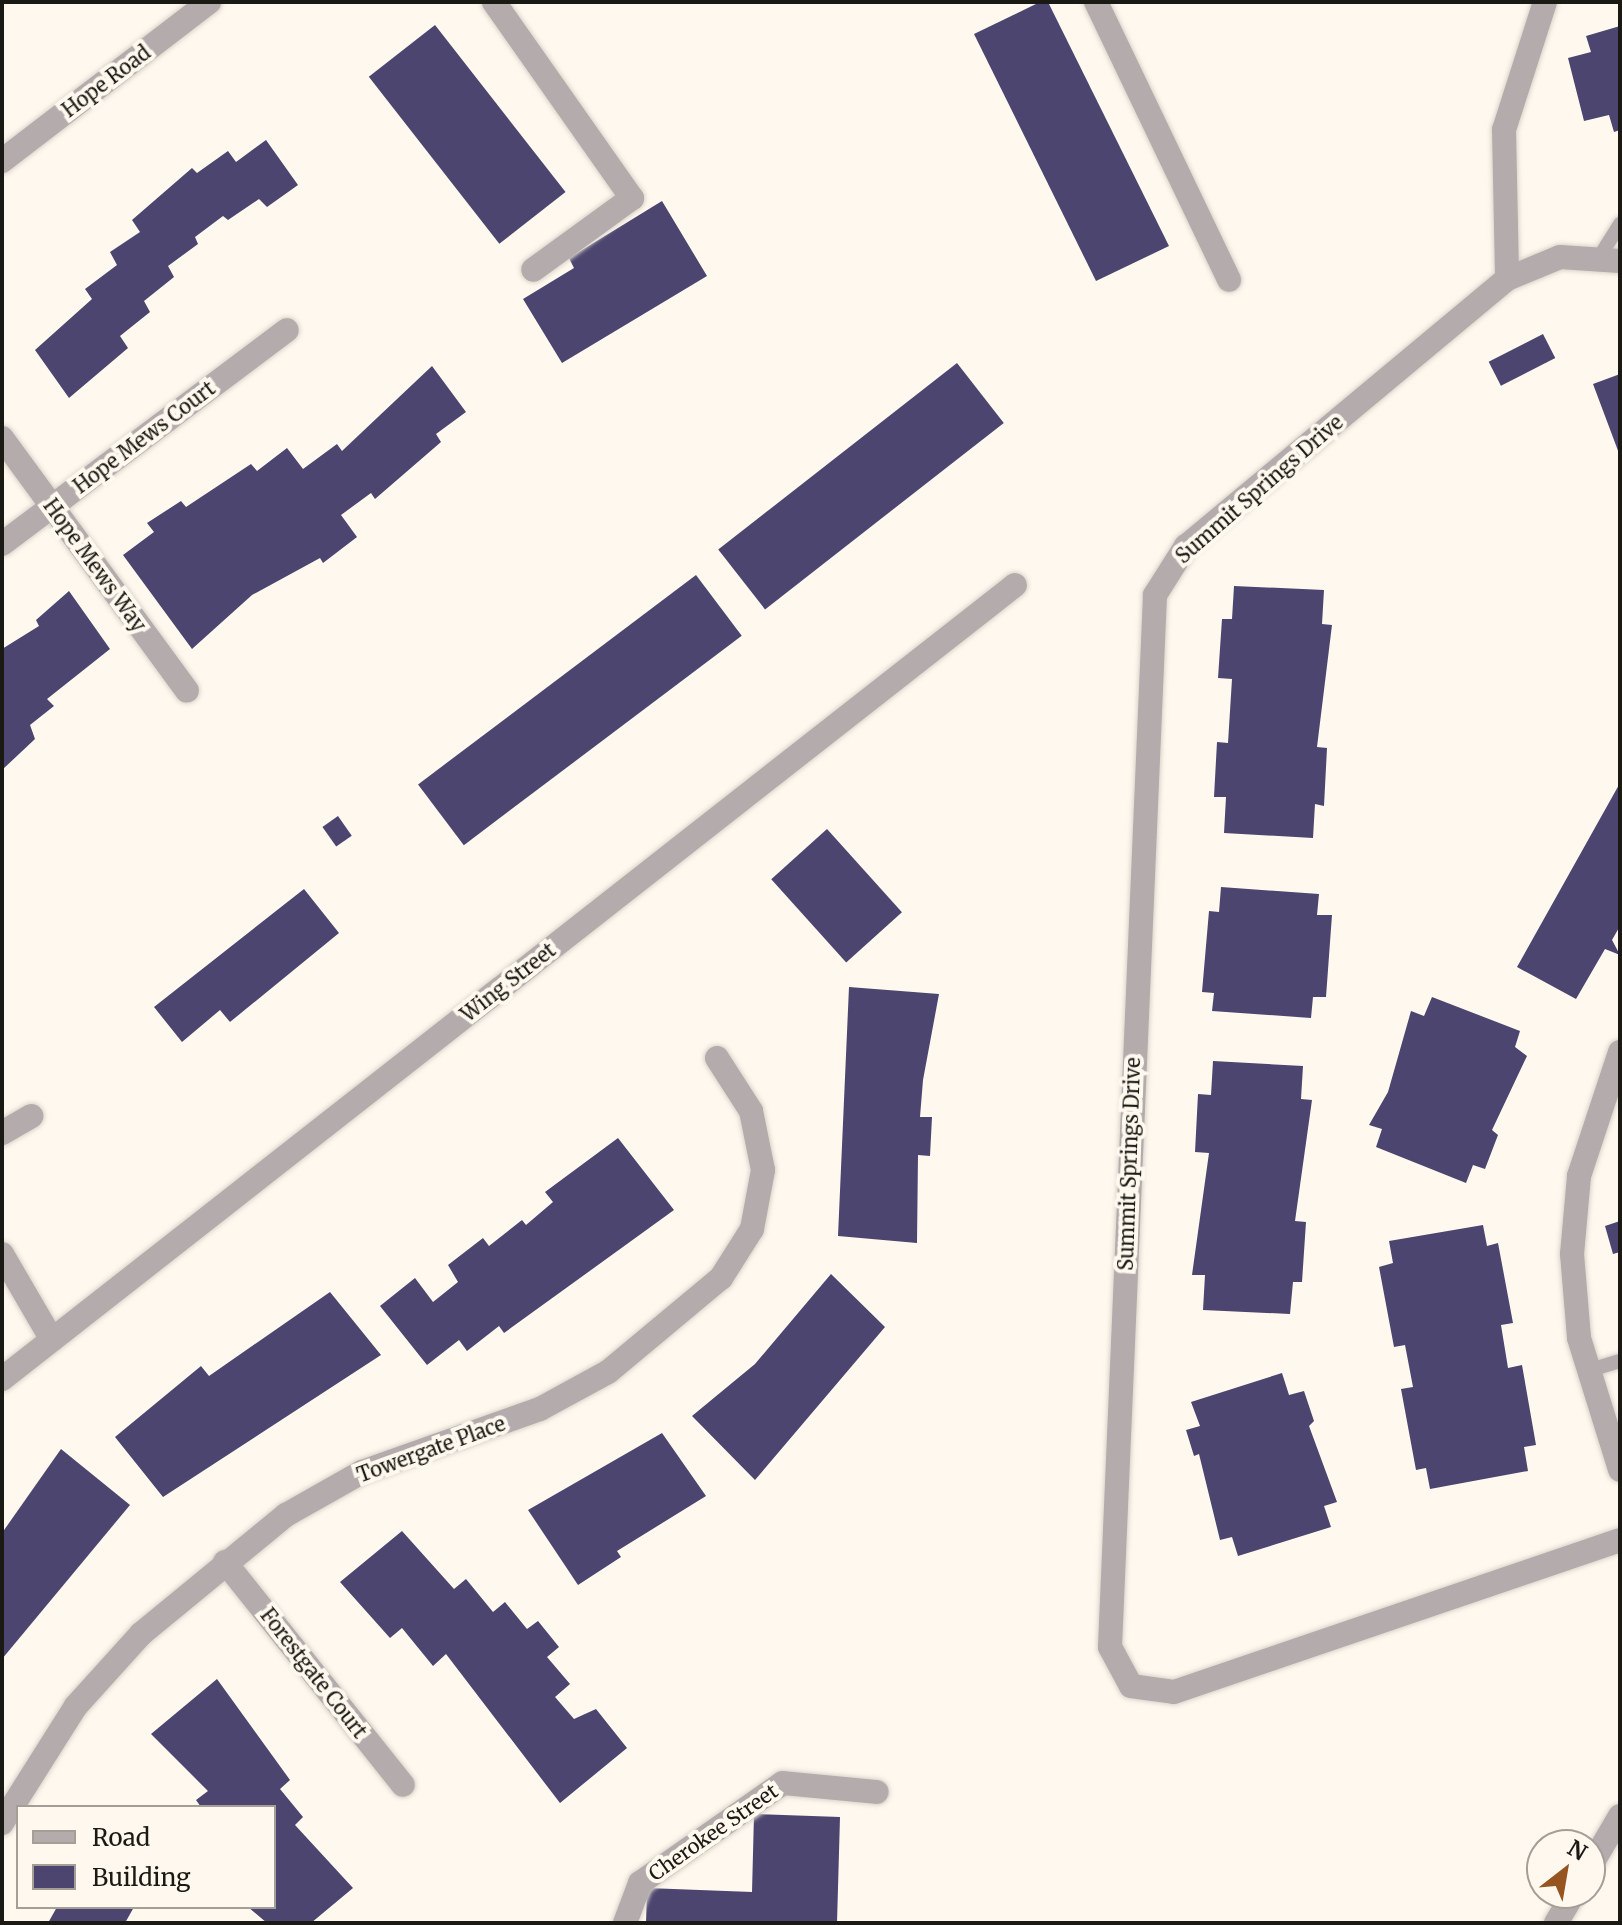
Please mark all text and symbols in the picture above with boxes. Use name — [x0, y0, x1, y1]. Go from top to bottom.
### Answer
street label: Hope Road — [57, 40, 155, 122]
street label: Hope Mews Court — [69, 376, 219, 498]
street label: Summit Springs Drive — [1171, 410, 1347, 568]
street label: Hope Mews Way — [39, 494, 151, 636]
street label: Wing Street — [456, 938, 560, 1026]
street label: Summit Springs Drive — [1113, 1057, 1145, 1271]
street label: Towergate Place — [354, 1411, 508, 1487]
street label: Forestgate Court — [256, 1603, 372, 1743]
street label: Cherokee Street — [644, 1779, 782, 1885]
legend — [16, 1805, 276, 1909]
text: Road — [92, 1822, 150, 1853]
north arrow — [1526, 1829, 1606, 1909]
text: N — [1563, 1834, 1592, 1867]
text: Building — [92, 1862, 191, 1893]

